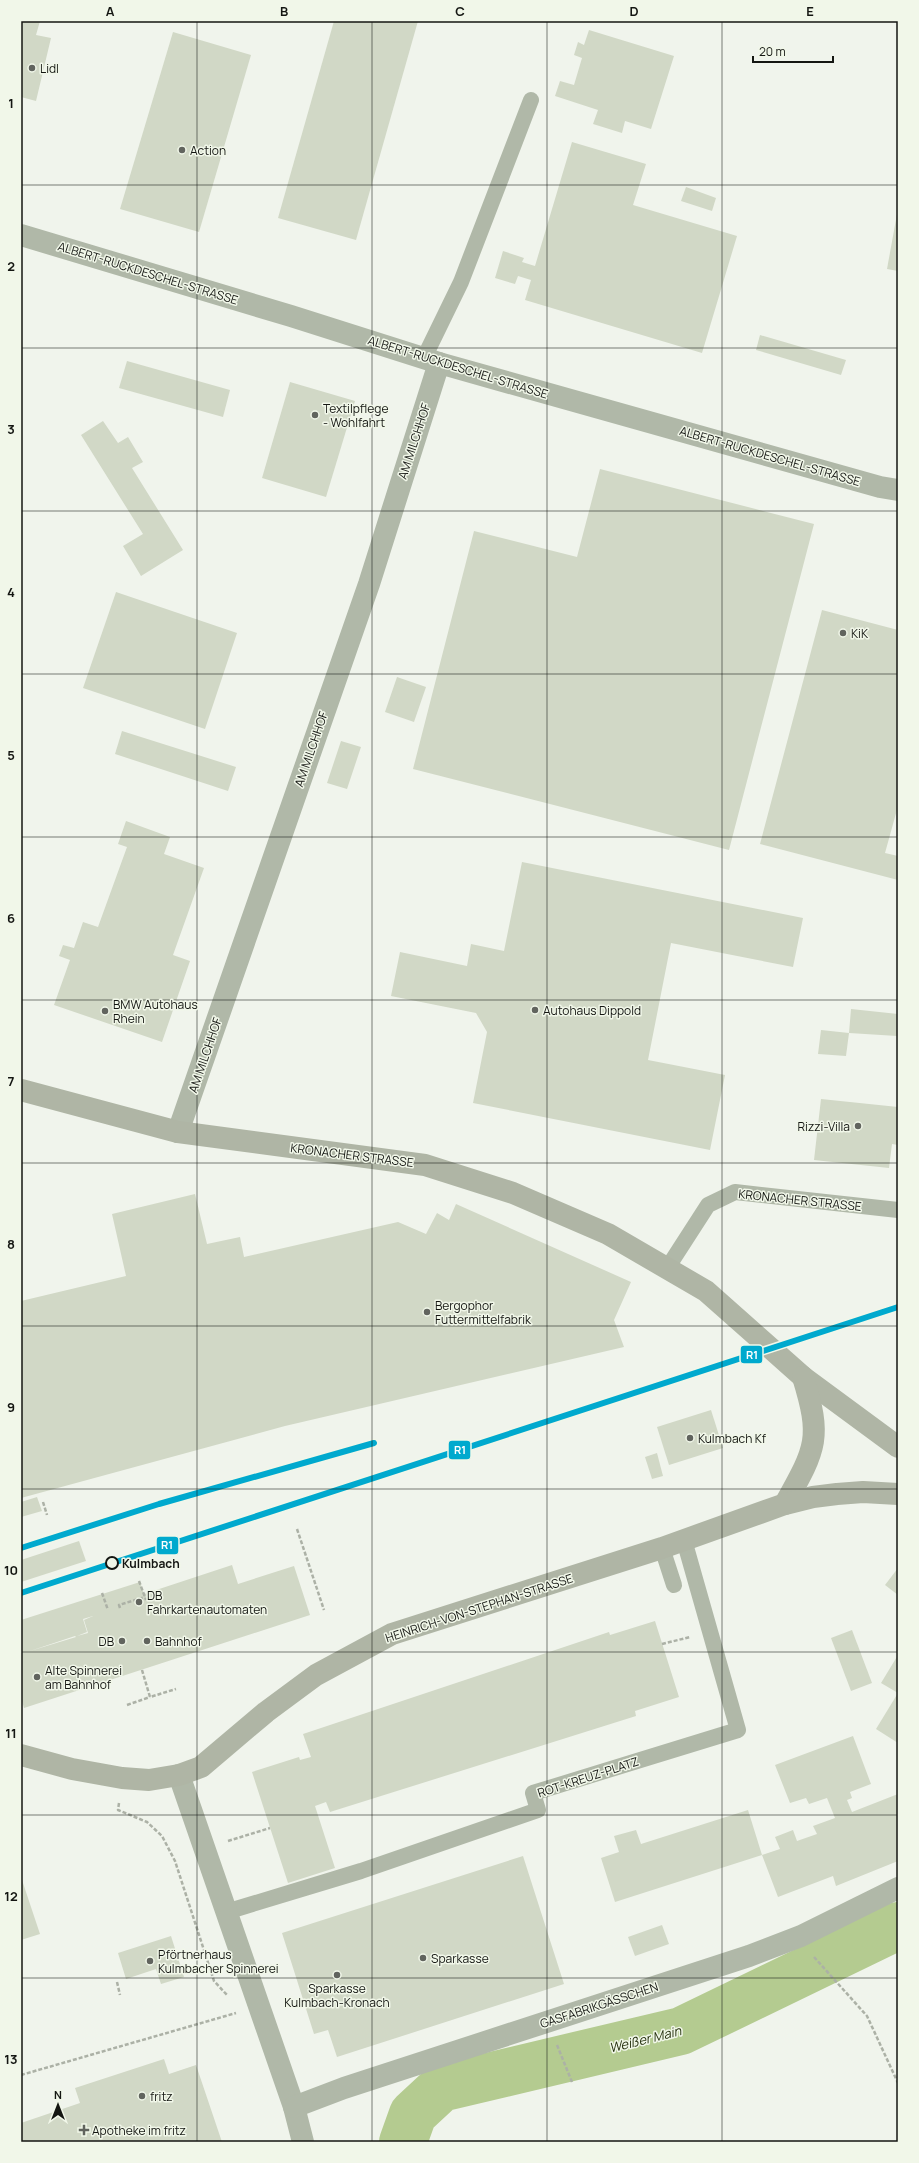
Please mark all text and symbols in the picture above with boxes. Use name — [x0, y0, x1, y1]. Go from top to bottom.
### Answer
text: A — [106, 2, 115, 20]
text: B — [280, 2, 288, 20]
text: C — [455, 2, 465, 20]
text: D — [629, 2, 639, 20]
text: E — [806, 2, 814, 20]
scale bar — [753, 38, 833, 64]
text: 20 m — [759, 43, 786, 60]
place label: Lidl — [40, 60, 59, 77]
marker: Lidl — [27, 63, 37, 73]
text: 1 — [8, 94, 14, 112]
place label: Action — [190, 142, 226, 159]
marker: Action — [177, 145, 187, 155]
street label: ALBERT-RUCKDESCHEL-STRASSE — [56, 237, 240, 309]
text: 2 — [7, 257, 15, 275]
street label: ALBERT-RUCKDESCHEL-STRASSE — [366, 331, 550, 403]
place label: Textilpflege - Wohlfahrt — [323, 400, 388, 431]
street label: AM MILCHHOF — [394, 401, 434, 481]
marker: Textilpflege - Wohlfahrt — [310, 410, 320, 420]
text: 3 — [7, 420, 15, 438]
street label: ALBERT-RUCKDESCHEL-STRASSE — [678, 422, 863, 490]
text: 4 — [7, 583, 15, 601]
place label: KiK — [851, 625, 869, 642]
marker: KiK — [838, 628, 848, 638]
street label: AM MILCHHOF — [290, 709, 332, 789]
text: 5 — [7, 746, 15, 764]
text: 6 — [7, 909, 15, 927]
place label: BMW Autohaus Rhein — [113, 996, 198, 1027]
place label: Autohaus Dippold — [543, 1002, 641, 1019]
marker: Autohaus Dippold — [530, 1005, 540, 1015]
marker: BMW Autohaus Rhein — [100, 1006, 110, 1016]
street label: AM MILCHHOF — [184, 1015, 226, 1095]
text: 7 — [8, 1072, 15, 1090]
place label: Rizzi-Villa — [798, 1118, 850, 1135]
marker: Rizzi-Villa — [853, 1121, 863, 1131]
street label: KRONACHER STRASSE — [289, 1139, 415, 1171]
street label: KRONACHER STRASSE — [738, 1185, 863, 1215]
text: 8 — [7, 1235, 15, 1253]
place label: Bergophor Futtermittelfabrik — [435, 1297, 532, 1328]
marker: Bergophor Futtermittelfabrik — [422, 1307, 432, 1317]
line badge: R1 — [740, 1345, 763, 1364]
text: R1 — [746, 1347, 758, 1362]
text: 9 — [7, 1398, 15, 1416]
place label: Kulmbach Kf — [698, 1430, 767, 1447]
marker: Kulmbach Kf — [685, 1433, 695, 1443]
line badge: R1 — [448, 1440, 471, 1460]
text: R1 — [454, 1442, 466, 1457]
line badge: R1 — [156, 1536, 179, 1555]
text: R1 — [161, 1537, 173, 1552]
place label: Kulmbach — [122, 1555, 180, 1572]
marker: Kulmbach — [105, 1556, 119, 1570]
text: 10 — [4, 1561, 18, 1579]
street label: HEINRICH-VON-STEPHAN-STRASSE — [383, 1570, 575, 1646]
place label: DB Fahrkartenautomaten — [147, 1587, 267, 1618]
marker: DB Fahrkartenautomaten — [134, 1597, 144, 1607]
place label: DB — [99, 1633, 114, 1650]
place label: Bahnhof — [155, 1633, 203, 1650]
marker: DB — [117, 1636, 127, 1646]
marker: Bahnhof — [142, 1636, 152, 1646]
place label: Alte Spinnerei am Bahnhof — [45, 1662, 122, 1693]
marker: Alte Spinnerei am Bahnhof — [32, 1672, 42, 1682]
text: 11 — [5, 1724, 17, 1742]
street label: ROT-KREUZ-PLATZ — [535, 1753, 641, 1801]
text: 12 — [4, 1887, 18, 1905]
place label: Pförtnerhaus Kulmbacher Spinnerei — [158, 1946, 279, 1977]
place label: Sparkasse — [431, 1950, 489, 1967]
marker: Sparkasse — [418, 1953, 428, 1963]
marker: Pförtnerhaus Kulmbacher Spinnerei — [145, 1956, 155, 1966]
marker: Sparkasse Kulmbach-Kronach — [332, 1970, 342, 1980]
street label: GASFABRIKGÄSSCHEN — [538, 1978, 660, 2032]
place label: Sparkasse Kulmbach-Kronach — [284, 1980, 390, 2011]
water label: Weißer Main — [607, 2021, 684, 2057]
text: 13 — [4, 2050, 18, 2068]
north arrow — [38, 2085, 78, 2125]
text: N — [54, 2087, 62, 2102]
place label: fritz — [150, 2088, 173, 2105]
marker: fritz — [137, 2091, 147, 2101]
place label: Apotheke im fritz — [92, 2122, 186, 2139]
marker: Apotheke im fritz — [79, 2125, 89, 2135]

